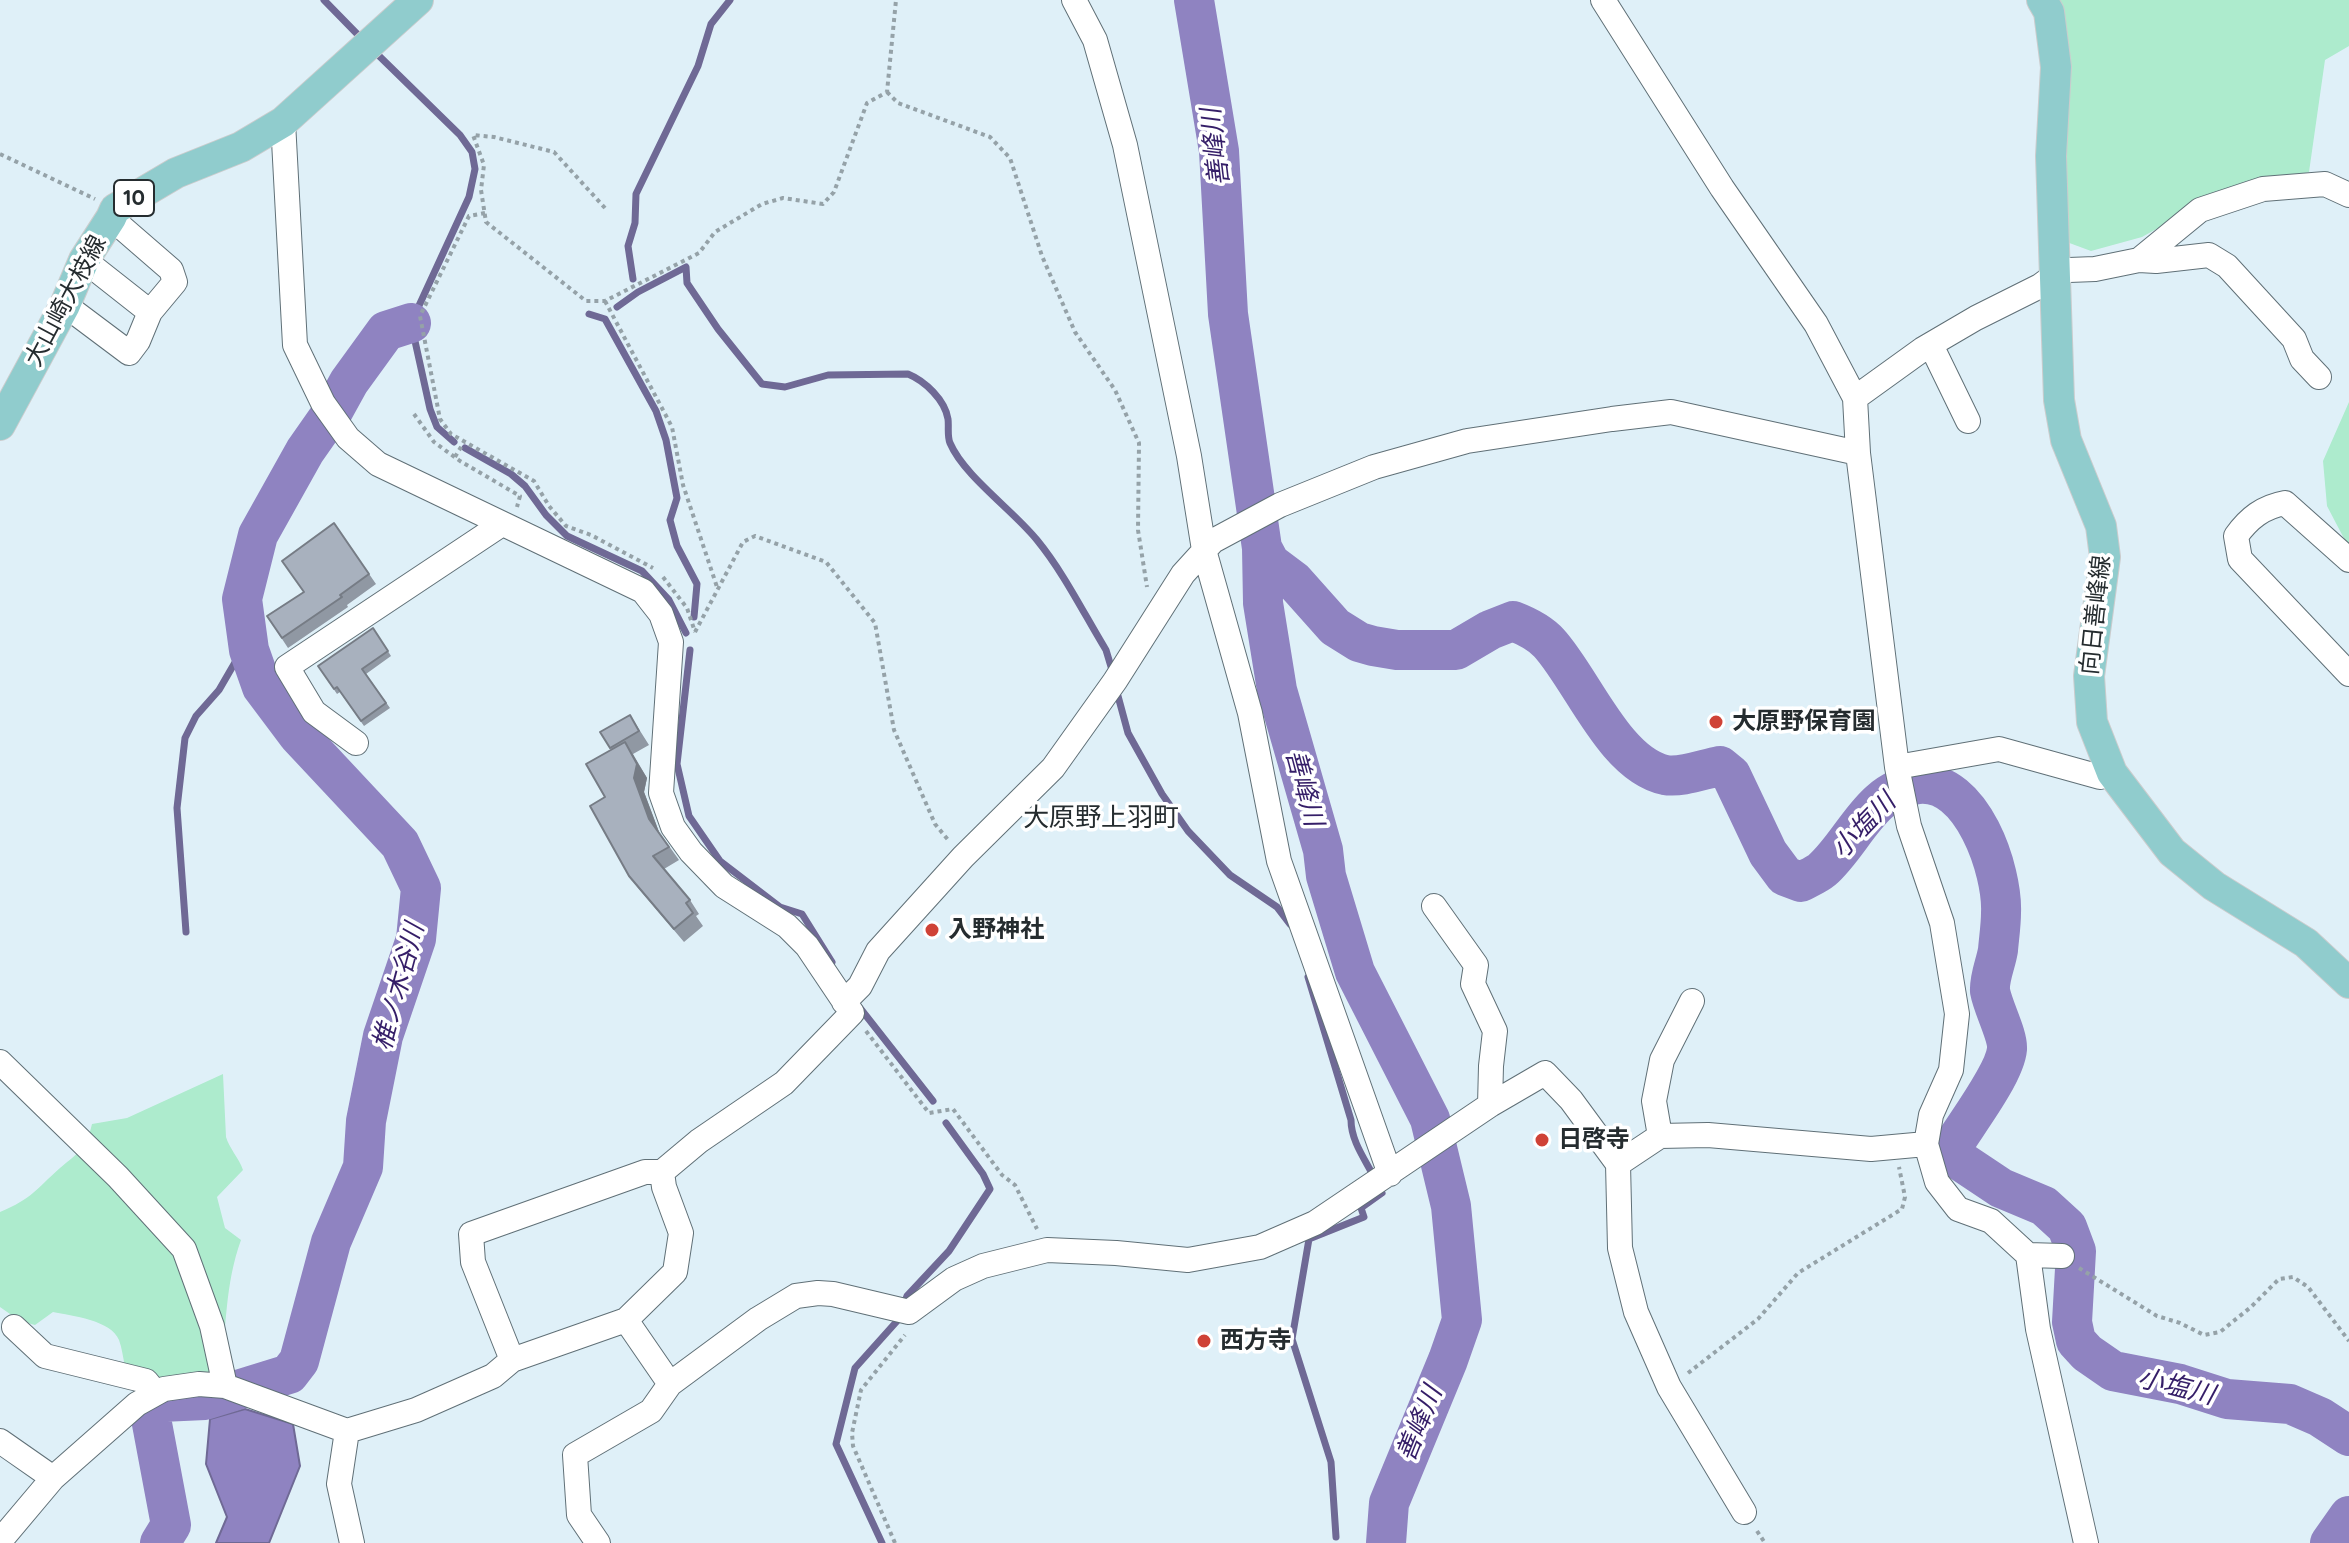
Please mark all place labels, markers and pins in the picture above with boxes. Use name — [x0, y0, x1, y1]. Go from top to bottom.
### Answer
place label: 大原野保育園 — [1732, 708, 1876, 736]
marker: 大原野保育園 — [1707, 713, 1725, 731]
place label: 入野神社 — [948, 916, 1044, 944]
marker: 入野神社 — [923, 921, 941, 939]
place label: 日啓寺 — [1558, 1126, 1630, 1154]
marker: 日啓寺 — [1533, 1131, 1551, 1149]
place label: 西方寺 — [1220, 1327, 1292, 1355]
marker: 西方寺 — [1195, 1332, 1213, 1350]

